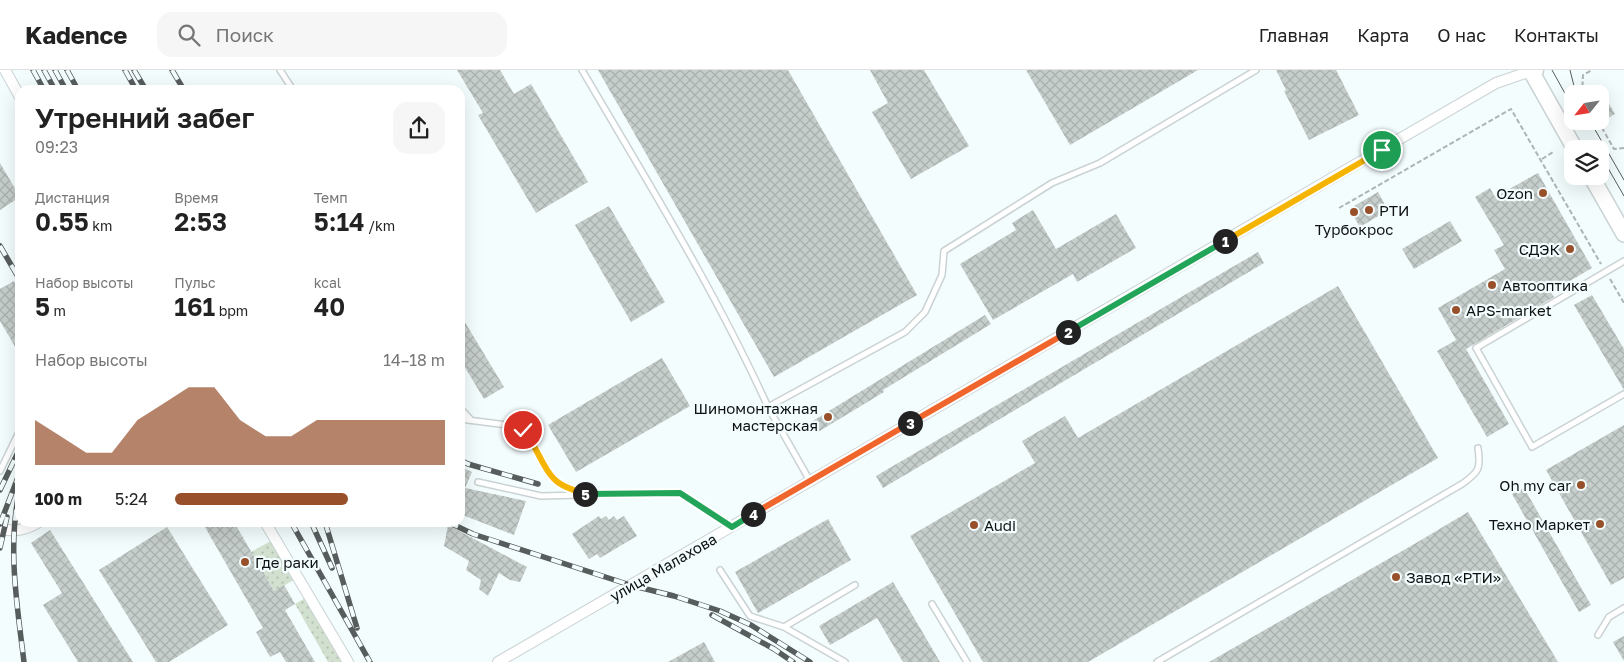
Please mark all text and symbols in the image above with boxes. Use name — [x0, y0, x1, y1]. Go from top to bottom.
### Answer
search box — [157, 12, 507, 57]
text: Kadence — [25, 20, 127, 49]
icon: search — [175, 21, 203, 49]
text: Поиск — [215, 23, 274, 46]
text: Главная — [1259, 24, 1329, 46]
text: Карта — [1357, 24, 1409, 46]
text: О нас — [1437, 24, 1486, 46]
text: Контакты — [1514, 24, 1599, 46]
north arrow — [1564, 85, 1609, 130]
map controls — [1564, 85, 1609, 185]
text: Утренний забег — [35, 101, 254, 134]
button: share — [393, 102, 445, 154]
pin — [1361, 129, 1403, 171]
icon: arrive — [1368, 136, 1396, 164]
text: 09:23 — [35, 137, 78, 157]
button: layers — [1564, 140, 1609, 185]
place label: Ozon — [1496, 184, 1533, 202]
marker: Ozon — [1537, 187, 1549, 199]
text: Дистанция — [35, 189, 110, 206]
text: Время — [174, 189, 219, 206]
text: Темп — [314, 189, 348, 206]
place label: РТИ — [1379, 201, 1409, 219]
marker: РТИ — [1363, 204, 1375, 216]
text: 0.55 — [35, 206, 89, 237]
text: 2:53 — [174, 206, 227, 237]
text: 5:14 — [314, 206, 365, 237]
marker: Турбокрос — [1348, 206, 1360, 218]
text: km — [89, 217, 113, 234]
text: /km — [365, 217, 395, 234]
place label: Турбокрос — [1315, 220, 1393, 238]
pin: 1 — [1212, 228, 1238, 254]
text: 1 — [1222, 233, 1229, 250]
place label: СДЭК — [1519, 240, 1560, 258]
marker: СДЭК — [1564, 243, 1576, 255]
text: Набор высоты — [35, 274, 134, 291]
text: Пульс — [174, 274, 216, 291]
text: kcal — [314, 274, 341, 291]
place label: Автооптика — [1502, 276, 1588, 294]
marker: Автооптика — [1486, 279, 1498, 291]
text: 5 — [35, 291, 50, 322]
text: 161 — [174, 291, 215, 322]
text: 40 — [314, 291, 345, 322]
place label: АPS-market — [1466, 301, 1552, 319]
text: m — [50, 302, 66, 319]
text: bpm — [215, 302, 248, 319]
marker: АPS-market — [1450, 304, 1462, 316]
pin: 2 — [1056, 320, 1080, 344]
text: 2 — [1064, 324, 1073, 341]
text: Набор высоты — [35, 350, 148, 370]
text: 14–18 m — [383, 350, 445, 370]
place label: Шиномонтажная мастерская — [693, 399, 818, 434]
pin — [502, 409, 544, 451]
pin: 3 — [898, 410, 922, 436]
marker: Шиномонтажная мастерская — [822, 411, 834, 423]
text: 3 — [906, 415, 915, 432]
icon: check — [509, 416, 537, 444]
place label: Oh my car — [1499, 476, 1571, 494]
marker: Oh my car — [1575, 479, 1587, 491]
pin: 5 — [572, 482, 598, 506]
text: 5 — [581, 486, 590, 503]
text: 100 m — [35, 489, 82, 509]
text: 5:24 — [115, 489, 148, 509]
pin: 4 — [740, 502, 766, 526]
text: 4 — [749, 506, 758, 523]
place label: Техно Маркет — [1489, 515, 1591, 533]
place label: Audi — [984, 516, 1016, 534]
marker: Техно Маркет — [1594, 518, 1606, 530]
marker: Audi — [968, 519, 980, 531]
street label: улица Малахова — [606, 529, 720, 605]
place label: Где раки — [255, 553, 319, 571]
marker: Где раки — [239, 556, 251, 568]
place label: Завод «РТИ» — [1406, 568, 1501, 586]
marker: Завод «РТИ» — [1390, 571, 1402, 583]

